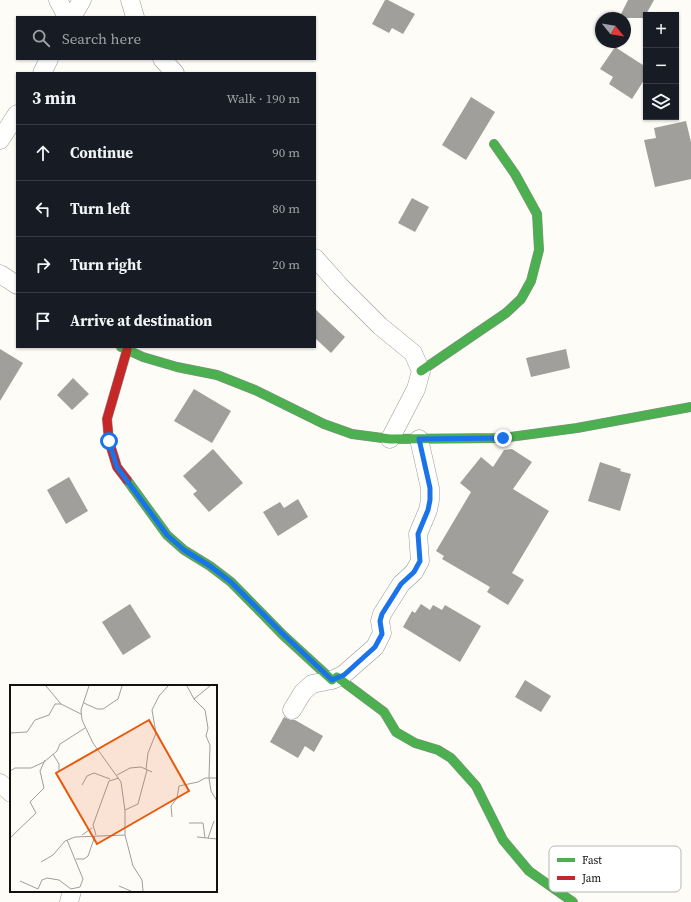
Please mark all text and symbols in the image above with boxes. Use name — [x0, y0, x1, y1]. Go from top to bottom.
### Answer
north arrow — [595, 12, 631, 48]
map controls — [643, 12, 679, 120]
button: + — [643, 12, 679, 48]
search box — [16, 16, 316, 60]
icon: search — [30, 27, 52, 49]
text: Search here — [62, 28, 141, 49]
button: − — [643, 48, 679, 84]
button: layers — [643, 84, 679, 120]
text: 3 min — [32, 86, 76, 110]
text: Walk · 190 m — [227, 90, 300, 107]
icon: ahead — [32, 142, 54, 164]
text: Continue — [70, 142, 133, 163]
text: 90 m — [272, 144, 300, 161]
icon: left — [32, 198, 54, 220]
text: Turn left — [70, 198, 130, 219]
text: 80 m — [272, 200, 300, 217]
icon: right — [32, 254, 54, 276]
text: Turn right — [70, 254, 142, 275]
text: 20 m — [272, 256, 300, 273]
icon: arrive — [32, 310, 54, 332]
text: Arrive at destination — [70, 310, 212, 331]
route end — [494, 429, 512, 447]
route start — [100, 432, 118, 450]
inset map — [10, 685, 217, 892]
legend — [549, 846, 681, 892]
text: Fast — [582, 853, 602, 868]
text: Jam — [581, 871, 601, 886]

